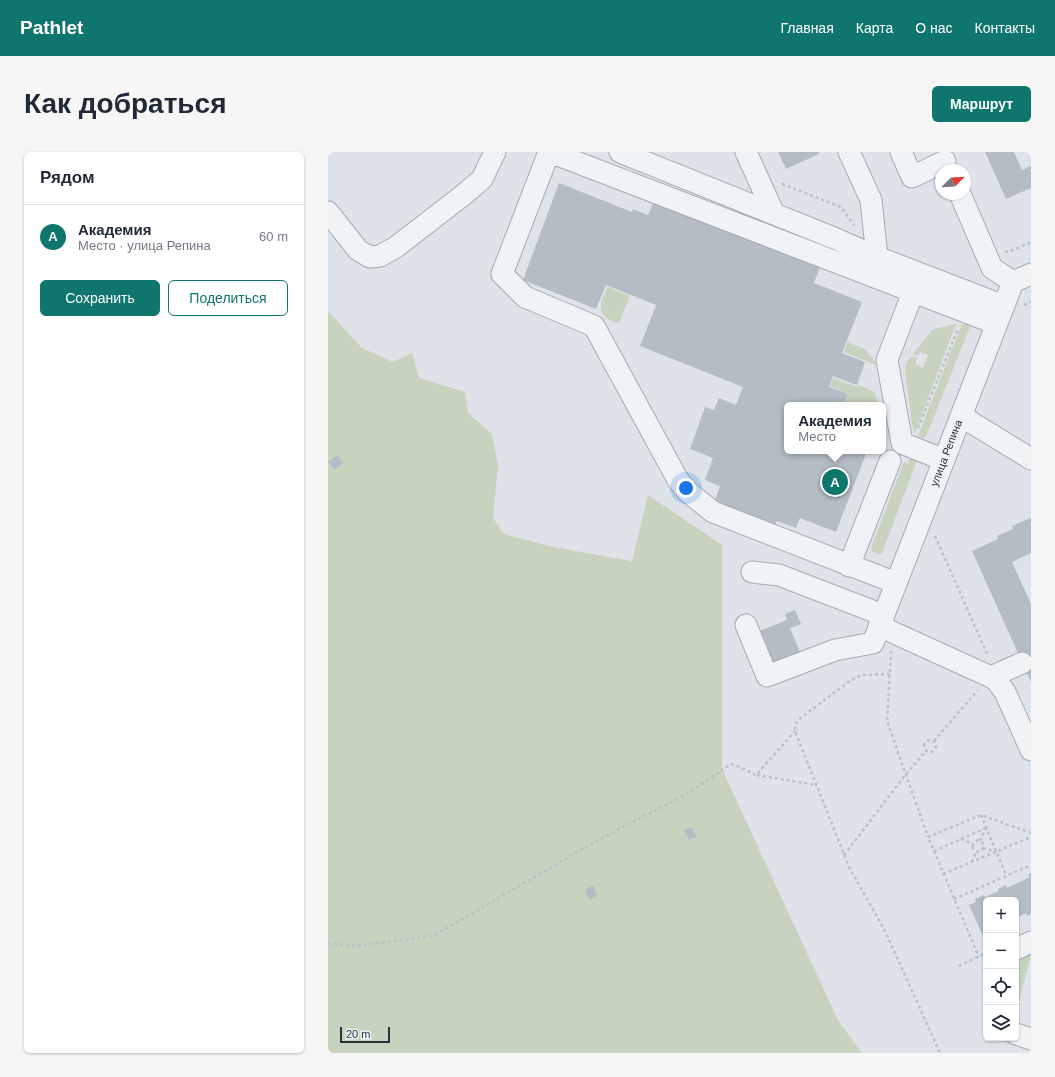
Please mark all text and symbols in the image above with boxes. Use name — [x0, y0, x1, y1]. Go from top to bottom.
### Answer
text: Pathlet — [20, 17, 83, 38]
text: Главная — [780, 20, 834, 36]
text: Карта — [856, 20, 893, 36]
text: О нас — [915, 20, 953, 36]
text: Контакты — [975, 20, 1035, 36]
button: Маршрут — [932, 86, 1031, 122]
text: Как добраться — [24, 88, 226, 119]
north arrow — [935, 164, 971, 200]
text: Рядом — [40, 168, 95, 187]
text: Академия — [78, 221, 151, 238]
text: A — [48, 229, 58, 244]
text: 60 m — [259, 229, 288, 244]
text: Место · улица Репина — [78, 238, 211, 253]
button: Сохранить — [40, 280, 160, 316]
button: Поделиться — [168, 280, 288, 316]
popup — [784, 402, 886, 454]
text: Академия — [798, 412, 872, 429]
street label: улица Репина — [928, 417, 965, 488]
text: Место — [798, 429, 836, 444]
pin: A — [822, 467, 848, 497]
your location — [676, 478, 696, 498]
map controls — [983, 897, 1019, 1041]
button: + — [983, 897, 1019, 933]
button: − — [983, 933, 1019, 969]
button: locate — [983, 969, 1019, 1005]
button: layers — [983, 1005, 1019, 1041]
scale bar — [340, 1025, 390, 1044]
text: 20 m — [346, 1028, 370, 1040]

